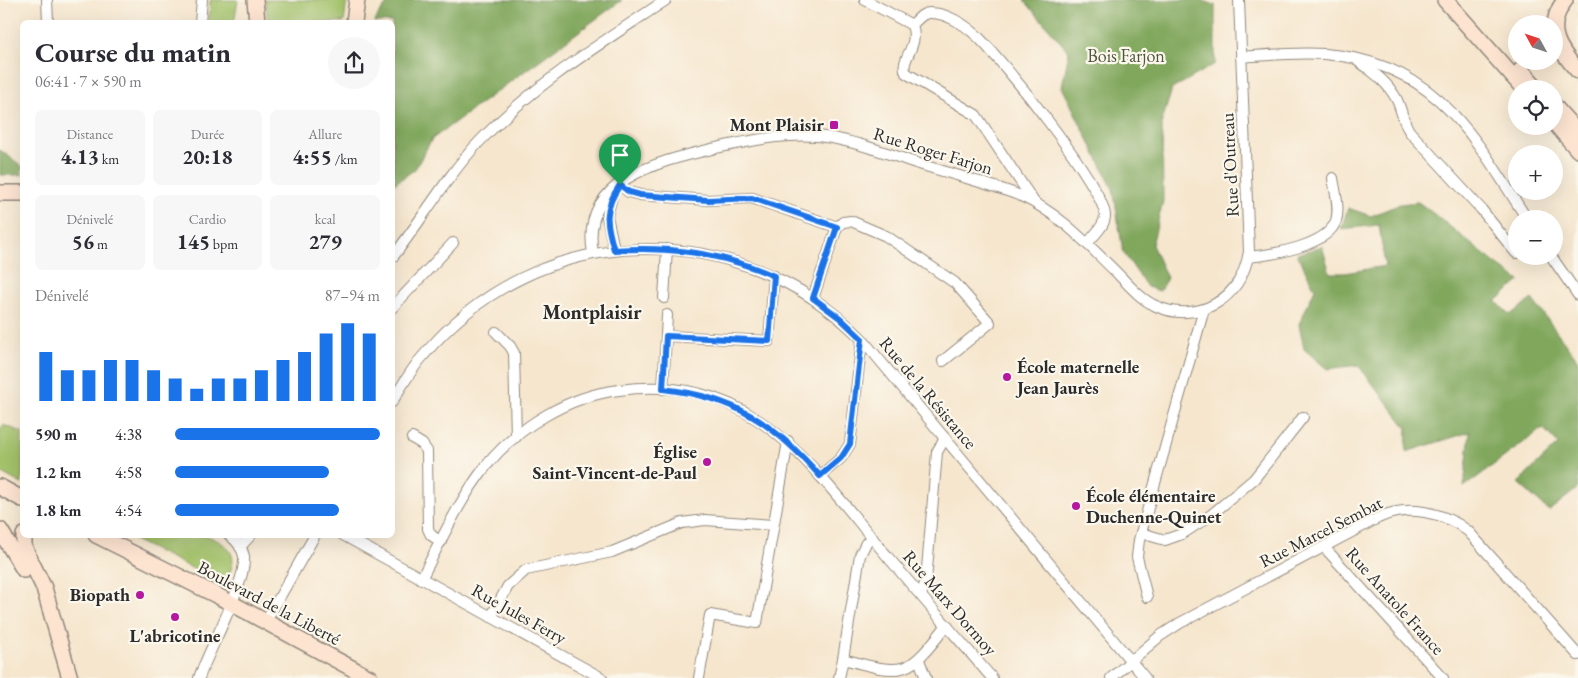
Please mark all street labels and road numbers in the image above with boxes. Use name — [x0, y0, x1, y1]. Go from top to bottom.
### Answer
street label: Rue d'Outreau — [1215, 112, 1244, 218]
street label: Rue Roger Farjon — [871, 121, 996, 180]
street label: Rue de la Résistance — [875, 332, 982, 454]
street label: Rue Marcel Sembat — [1255, 491, 1386, 572]
street label: Rue Anatole France — [1341, 542, 1450, 659]
street label: Rue Marx Dormoy — [898, 545, 1002, 660]
street label: Boulevard de la Liberté — [194, 555, 345, 650]
street label: Rue Jules Ferry — [468, 578, 571, 649]

